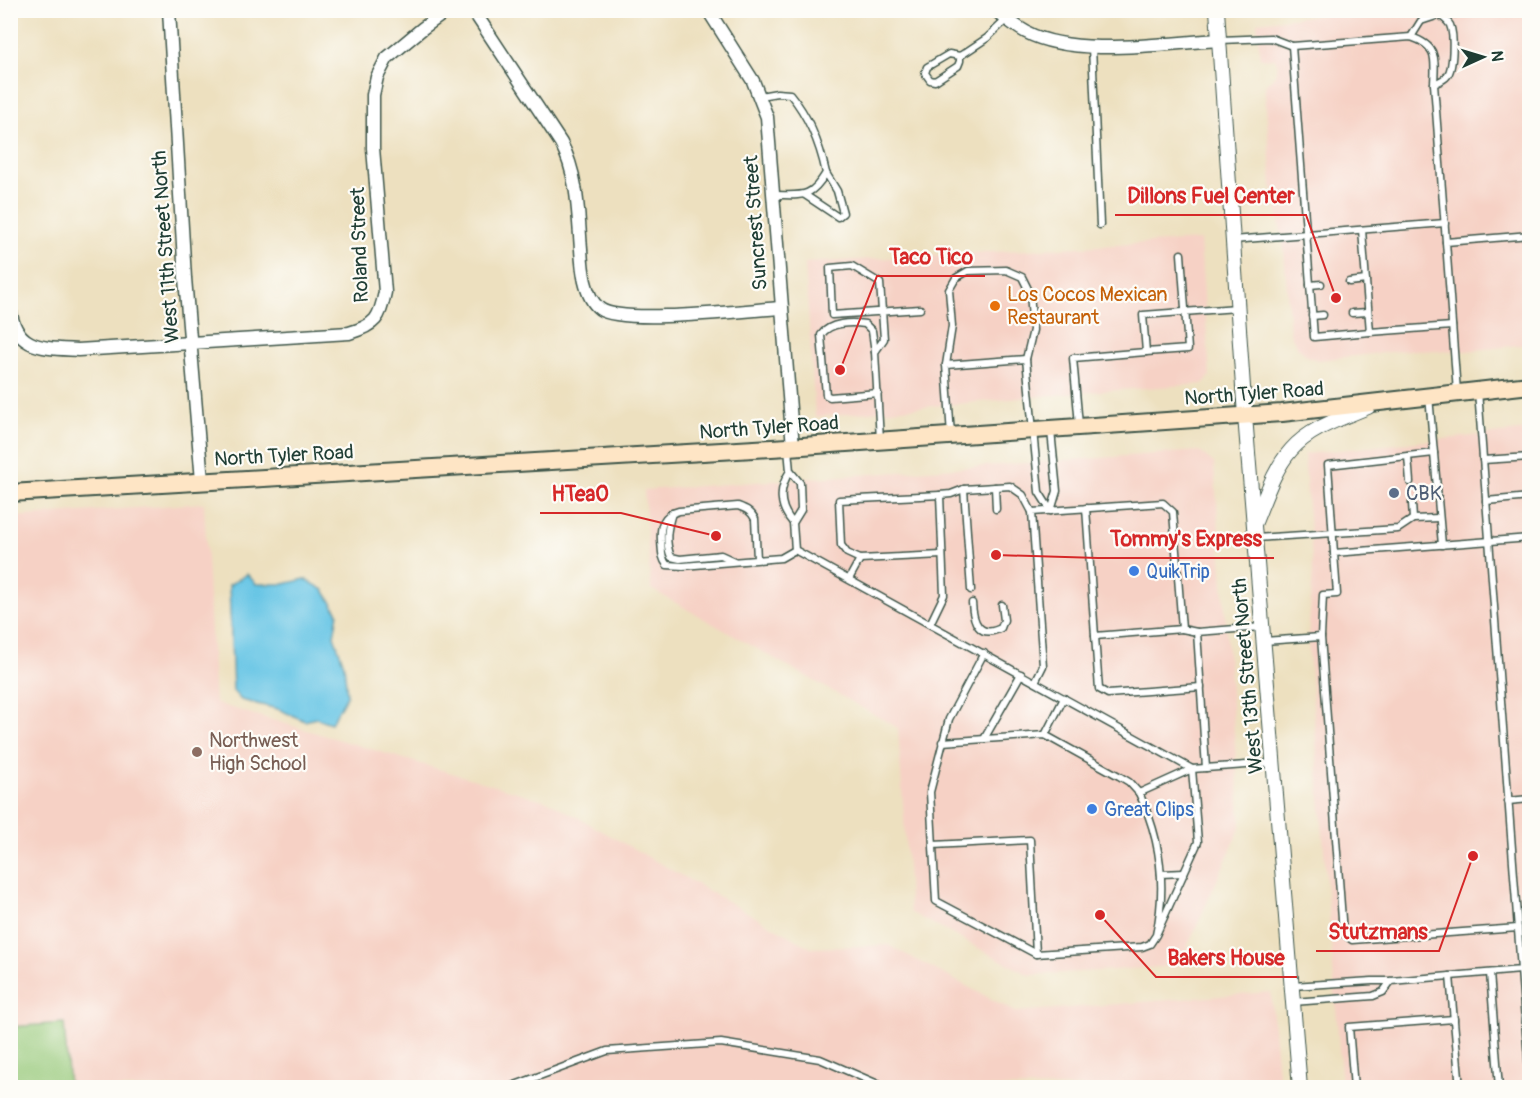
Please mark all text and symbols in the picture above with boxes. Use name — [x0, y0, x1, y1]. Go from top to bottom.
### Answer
north arrow — [1453, 27, 1513, 87]
text: N — [1487, 50, 1507, 62]
street label: West 11th Street North — [146, 150, 185, 344]
street label: Suncrest Street — [738, 154, 773, 291]
callout: Dillons Fuel Center — [1115, 176, 1306, 215]
text: Dillons Fuel Center — [1127, 183, 1295, 210]
street label: Roland Street — [345, 186, 374, 303]
callout: Taco Tico — [877, 237, 985, 276]
text: Taco Tico — [888, 244, 974, 271]
place label: Los Cocos Mexican Restaurant — [1007, 282, 1168, 330]
marker: Los Cocos Mexican Restaurant — [988, 299, 1002, 313]
street label: North Tyler Road — [1183, 376, 1325, 411]
street label: North Tyler Road — [698, 410, 840, 445]
street label: North Tyler Road — [214, 439, 354, 472]
callout: HTeaO — [540, 474, 621, 513]
text: HTeaO — [551, 481, 609, 508]
place label: CBK — [1406, 481, 1442, 506]
marker: CBK — [1387, 486, 1401, 500]
callout: Tommy's Express — [1098, 519, 1274, 558]
text: Tommy's Express — [1109, 526, 1263, 553]
place label: QuikTrip — [1146, 559, 1210, 584]
marker: QuikTrip — [1127, 564, 1141, 578]
street label: West 13th Street North — [1226, 577, 1269, 775]
place label: Northwest High School — [209, 728, 307, 776]
marker: Northwest High School — [190, 745, 204, 759]
place label: Great Clips — [1104, 797, 1194, 822]
marker: Great Clips — [1085, 802, 1099, 816]
callout: Stutzmans — [1316, 912, 1439, 951]
text: Stutzmans — [1328, 919, 1428, 946]
callout: Bakers House — [1156, 938, 1297, 977]
text: Bakers House — [1167, 945, 1285, 972]

